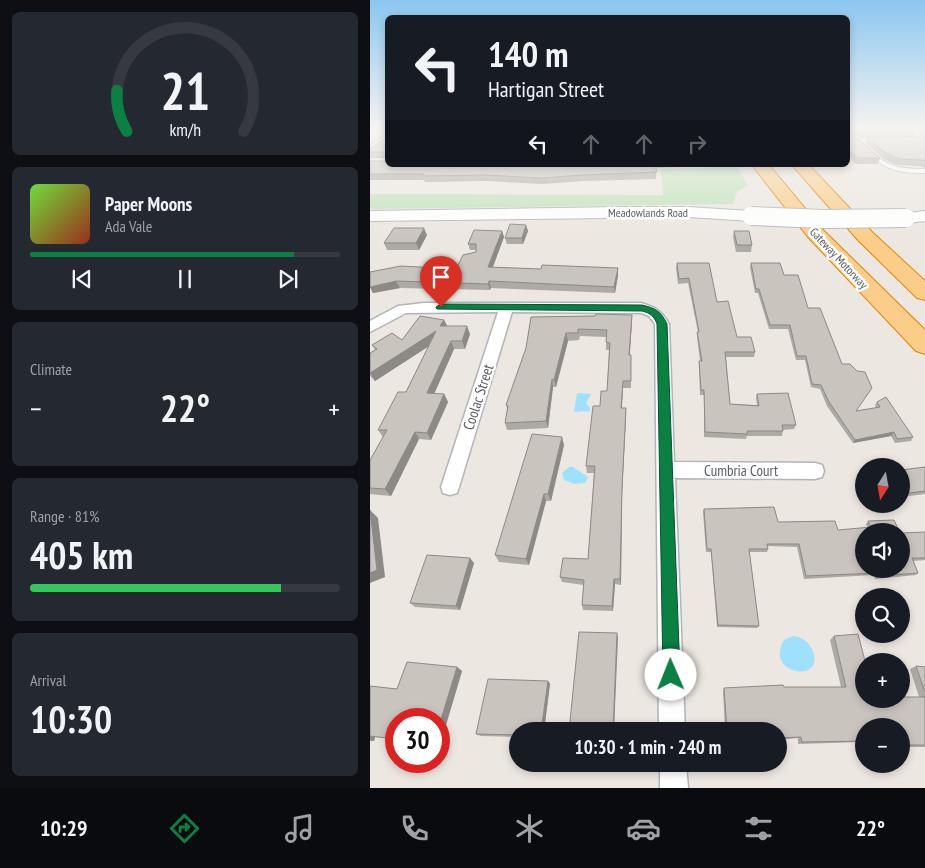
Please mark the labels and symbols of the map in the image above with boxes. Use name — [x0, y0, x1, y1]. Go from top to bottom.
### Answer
street label: Meadowlands Road — [608, 205, 688, 220]
street label: Gateway Motorway — [807, 224, 871, 292]
pin — [420, 256, 462, 307]
street label: Coolac Street — [458, 362, 498, 432]
north arrow — [855, 458, 910, 512]
street label: Cumbria Court — [704, 461, 778, 480]
position arrow — [644, 648, 696, 700]
speed limit sign: 30 — [385, 708, 450, 773]

